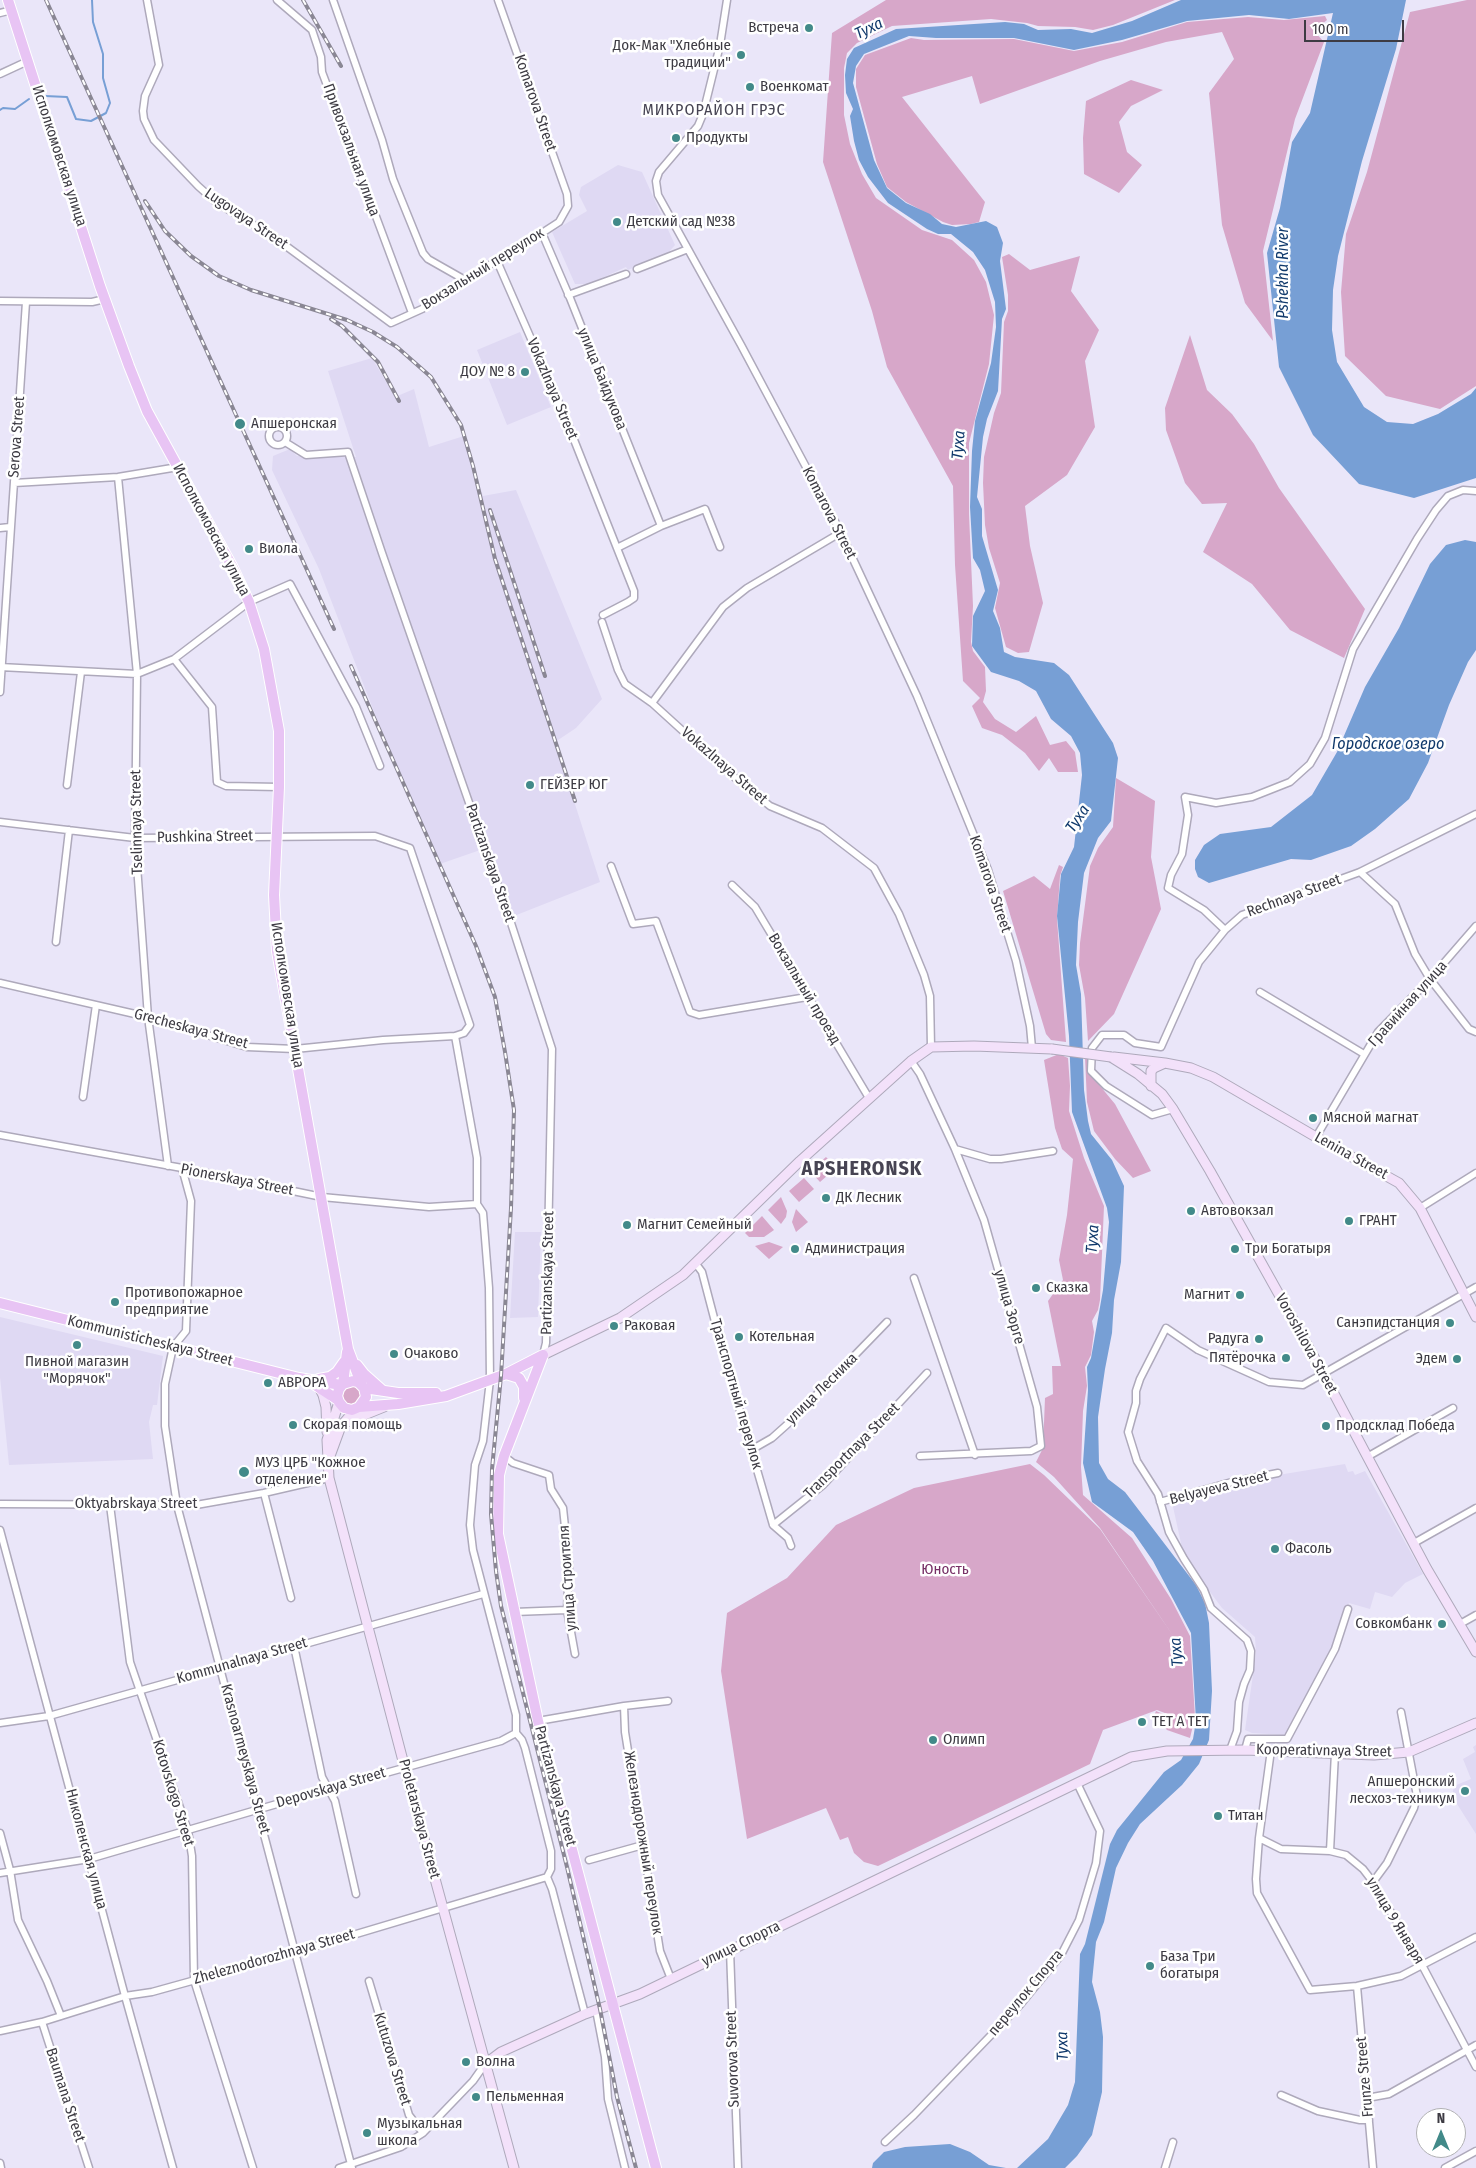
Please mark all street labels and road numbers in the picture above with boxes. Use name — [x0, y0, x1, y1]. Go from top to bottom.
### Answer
street label: Komarova Street — [510, 52, 560, 154]
street label: Привокзальная улица — [319, 81, 383, 219]
street label: Исполкомовская улица — [28, 83, 90, 229]
street label: Lugovaya Street — [201, 184, 291, 254]
street label: Вокзальный переулок — [418, 224, 548, 314]
street label: улица Байдукова — [573, 325, 631, 433]
street label: Vokazlnaya Street — [523, 336, 581, 442]
street label: Serova Street — [5, 396, 29, 478]
street label: Исполкомовская улица — [168, 461, 254, 599]
street label: Komarova Street — [798, 464, 860, 562]
street label: Vokazlnaya Street — [677, 724, 771, 808]
street label: Tselinnaya Street — [127, 769, 147, 875]
street label: Partizanskaya Street — [461, 802, 519, 924]
street label: Pushkina Street — [157, 827, 253, 847]
street label: Komarova Street — [965, 833, 1015, 935]
street label: Rechnaya Street — [1244, 871, 1344, 921]
street label: Исполкомовская улица — [267, 921, 307, 1069]
street label: Вокзальный проезд — [764, 930, 844, 1048]
street label: Гравийная улица — [1365, 957, 1451, 1051]
street label: Grecheskaya Street — [132, 1005, 250, 1053]
street label: Lenina Street — [1311, 1128, 1391, 1184]
street label: Pionerskaya Street — [179, 1160, 295, 1200]
street label: Partizanskaya Street — [538, 1211, 558, 1335]
street label: улица Зорге — [990, 1268, 1028, 1346]
street label: Voroshilova Street — [1271, 1291, 1341, 1397]
street label: Kommunisticheskaya Street — [66, 1312, 234, 1370]
street label: Транспортный переулок — [706, 1317, 766, 1471]
street label: улица Лесника — [782, 1349, 862, 1429]
street label: Transportnaya Street — [800, 1399, 904, 1503]
street label: Belyayeva Street — [1168, 1467, 1270, 1509]
street label: Oktyabrskaya Street — [75, 1495, 197, 1513]
street label: улица Строителя — [555, 1524, 581, 1632]
street label: Kommunalnaya Street — [175, 1634, 309, 1688]
street label: Krasnoarmeyskaya Street — [216, 1682, 274, 1836]
street label: Partizanskaya Street — [530, 1724, 580, 1848]
street label: Kotovskogo Street — [148, 1737, 198, 1849]
street label: Kooperativnaya Street — [1256, 1741, 1392, 1761]
street label: Железнодорожный переулок — [620, 1750, 666, 1936]
street label: Proletarskaya Street — [394, 1757, 444, 1881]
street label: Depovskaya Street — [274, 1764, 388, 1812]
street label: Николенская улица — [61, 1787, 111, 1911]
street label: улица 9 Января — [1362, 1874, 1428, 1968]
street label: улица Спорта — [699, 1917, 783, 1971]
street label: Zheleznodorozhnaya Street — [191, 1925, 357, 1989]
street label: переулок Спорта — [985, 1946, 1067, 2040]
street label: Kutuzova Street — [369, 2010, 415, 2108]
street label: Suvorova Street — [722, 2010, 744, 2108]
street label: Frunze Street — [1353, 2036, 1377, 2118]
street label: Baumana Street — [41, 2046, 89, 2144]

